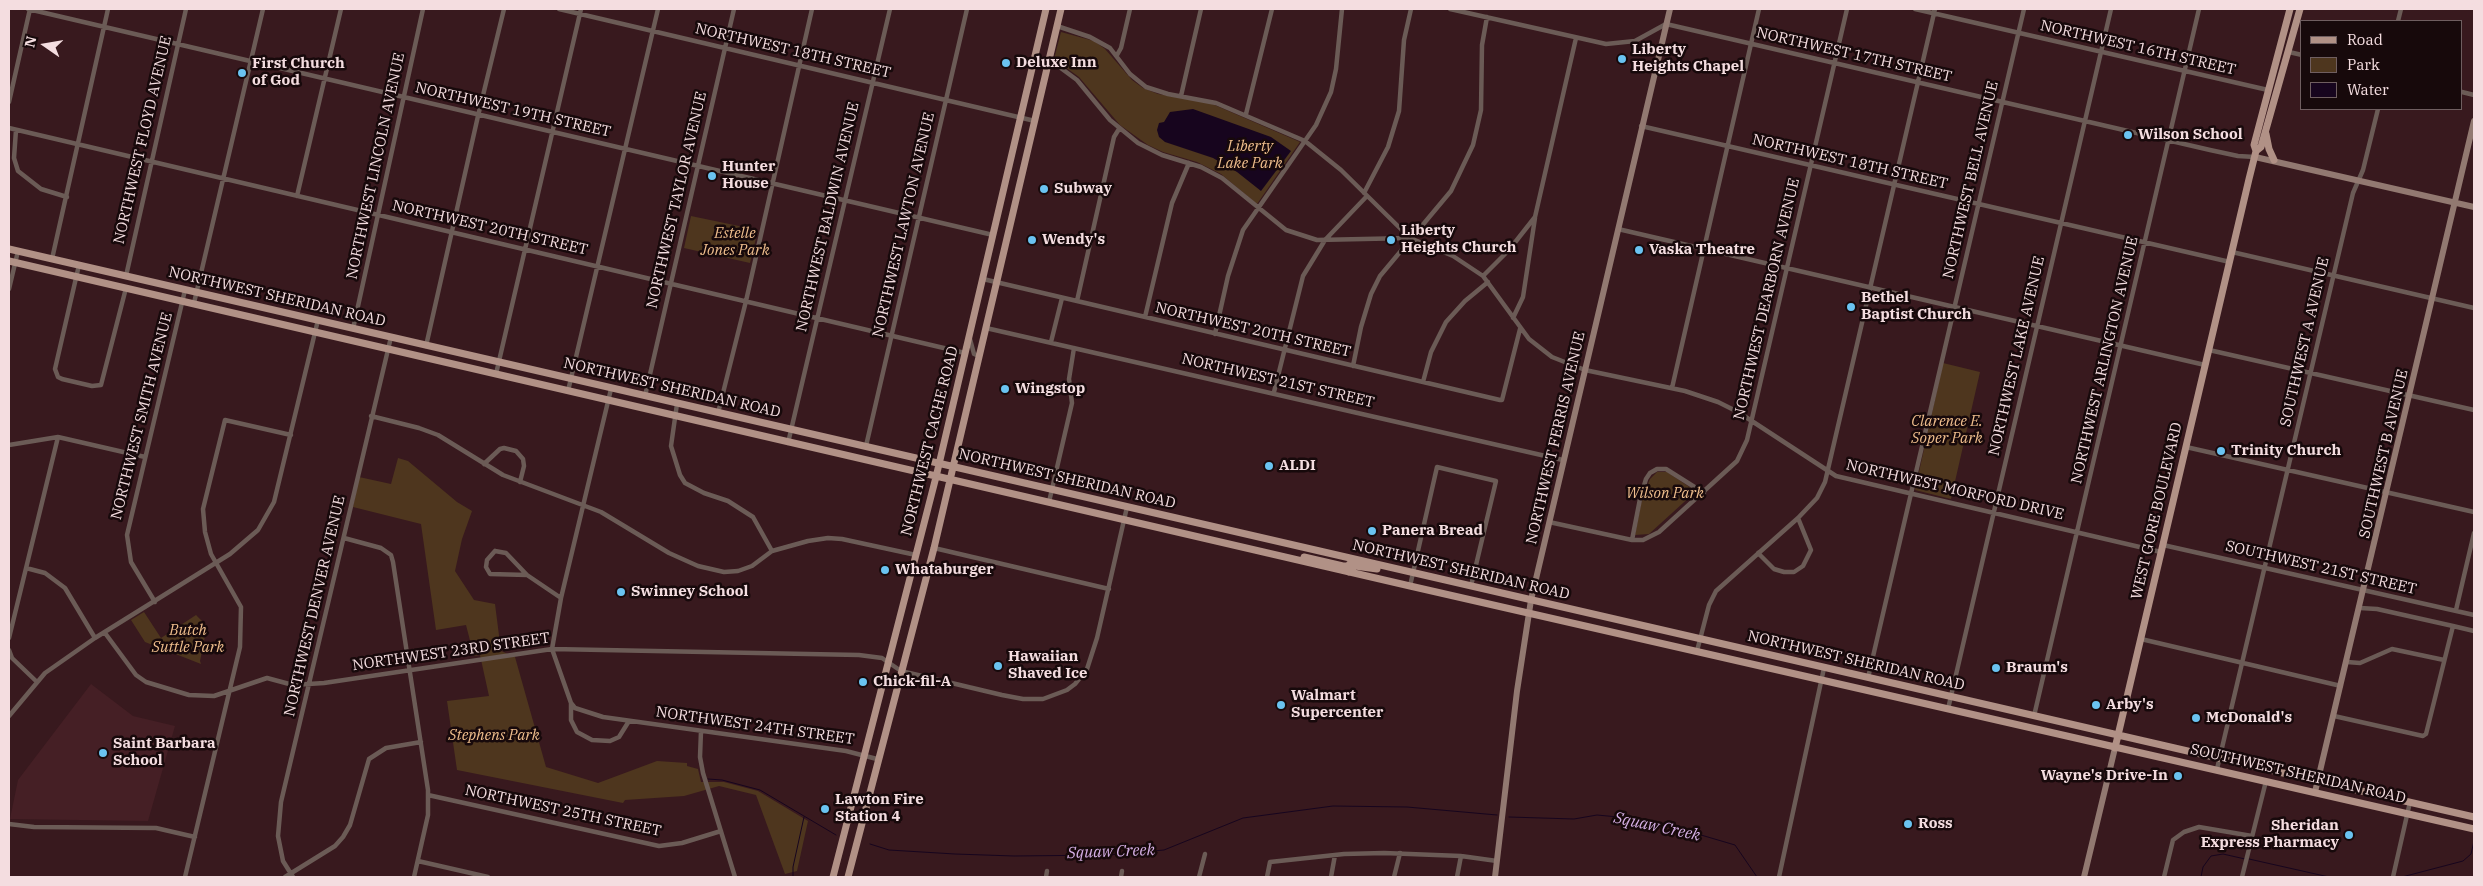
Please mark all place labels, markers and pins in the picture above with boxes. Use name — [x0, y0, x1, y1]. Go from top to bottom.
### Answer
place label: Liberty Heights Chapel — [1632, 41, 1744, 76]
marker: Liberty Heights Chapel — [1616, 53, 1628, 65]
place label: Deluxe Inn — [1016, 54, 1097, 72]
place label: First Church of God — [252, 55, 345, 90]
marker: Deluxe Inn — [1000, 57, 1012, 69]
marker: First Church of God — [236, 67, 248, 79]
place label: Wilson School — [2138, 126, 2243, 144]
marker: Wilson School — [2122, 129, 2134, 141]
place label: Hunter House — [722, 158, 775, 193]
marker: Hunter House — [706, 170, 718, 182]
place label: Subway — [1054, 180, 1112, 198]
marker: Subway — [1038, 183, 1050, 195]
place label: Liberty Heights Church — [1401, 222, 1516, 257]
place label: Wendy's — [1042, 231, 1105, 249]
marker: Wendy's — [1026, 234, 1038, 246]
marker: Liberty Heights Church — [1385, 234, 1397, 246]
place label: Vaska Theatre — [1649, 241, 1755, 259]
marker: Vaska Theatre — [1633, 244, 1645, 256]
place label: Bethel Baptist Church — [1861, 289, 1972, 324]
marker: Bethel Baptist Church — [1845, 301, 1857, 313]
place label: Wingstop — [1015, 380, 1085, 398]
marker: Wingstop — [999, 383, 1011, 395]
place label: Trinity Church — [2231, 442, 2341, 460]
marker: Trinity Church — [2215, 445, 2227, 457]
place label: ALDI — [1279, 457, 1316, 475]
marker: ALDI — [1263, 460, 1275, 472]
place label: Panera Bread — [1382, 522, 1483, 540]
marker: Panera Bread — [1366, 525, 1378, 537]
place label: Whataburger — [895, 561, 994, 579]
marker: Whataburger — [879, 564, 891, 576]
place label: Swinney School — [631, 583, 748, 601]
marker: Swinney School — [615, 586, 627, 598]
place label: Hawaiian Shaved Ice — [1008, 648, 1087, 683]
place label: Braum's — [2006, 659, 2068, 677]
marker: Hawaiian Shaved Ice — [992, 660, 1004, 672]
marker: Braum's — [1990, 662, 2002, 674]
place label: Chick-fil-A — [873, 673, 951, 691]
marker: Chick-fil-A — [857, 676, 869, 688]
place label: Walmart Supercenter — [1291, 687, 1383, 722]
place label: Arby's — [2106, 696, 2154, 714]
marker: Walmart Supercenter — [1275, 699, 1287, 711]
marker: Arby's — [2090, 699, 2102, 711]
place label: McDonald's — [2206, 709, 2292, 727]
marker: McDonald's — [2190, 712, 2202, 724]
place label: Saint Barbara School — [113, 735, 216, 770]
marker: Saint Barbara School — [97, 747, 109, 759]
place label: Wayne's Drive-In — [2041, 767, 2168, 785]
marker: Wayne's Drive-In — [2172, 770, 2184, 782]
place label: Lawton Fire Station 4 — [835, 791, 924, 826]
marker: Lawton Fire Station 4 — [819, 803, 831, 815]
place label: Ross — [1918, 815, 1953, 833]
place label: Sheridan Express Pharmacy — [2201, 817, 2339, 852]
marker: Ross — [1902, 818, 1914, 830]
marker: Sheridan Express Pharmacy — [2343, 829, 2355, 841]

